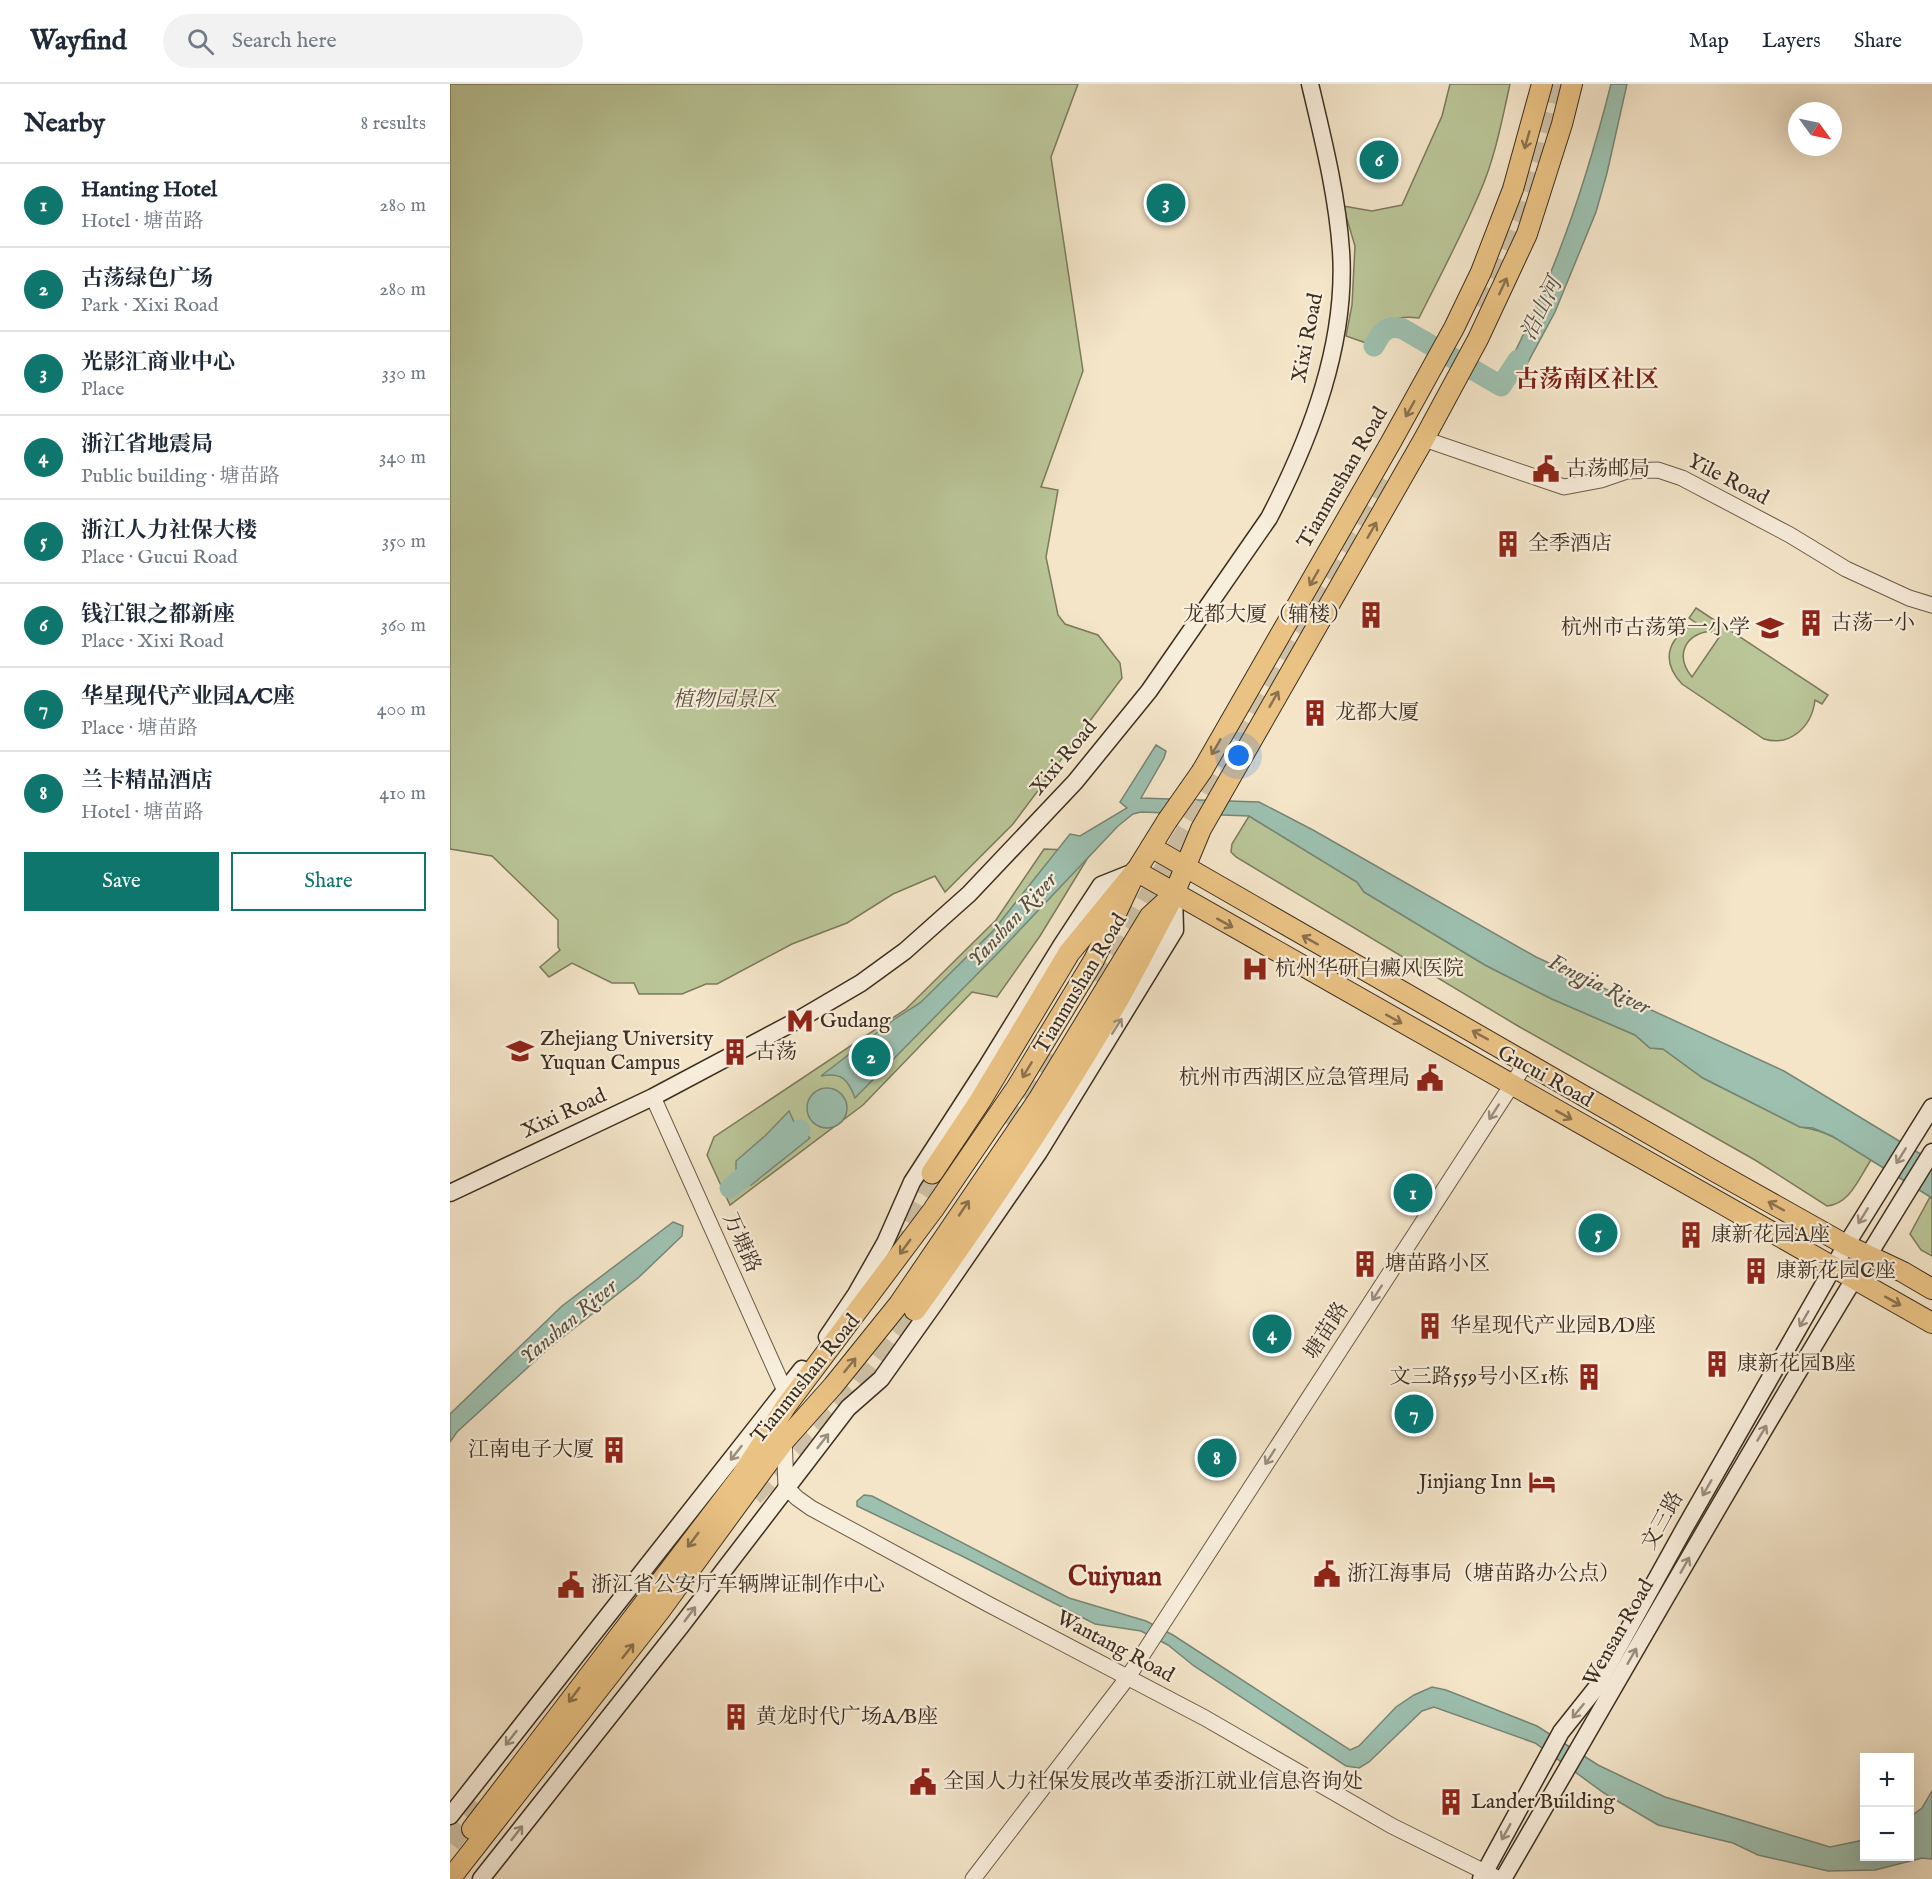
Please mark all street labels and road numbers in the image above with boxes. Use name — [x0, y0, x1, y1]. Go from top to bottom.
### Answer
street label: Xixi Road — [1286, 290, 1330, 385]
street label: Tianmushan Road — [1292, 402, 1395, 554]
street label: Yile Road — [1683, 448, 1774, 512]
street label: Xixi Road — [1025, 714, 1104, 801]
street label: Tianmushan Road — [1028, 908, 1134, 1059]
street label: Gucui Road — [1492, 1040, 1598, 1115]
street label: Xixi Road — [517, 1082, 611, 1145]
street label: 万塘路 — [716, 1209, 766, 1277]
street label: 塘苗路 — [1299, 1297, 1355, 1365]
street label: Tianmushan Road — [745, 1308, 867, 1449]
street label: 文三路 — [1636, 1487, 1690, 1555]
street label: Wensan Road — [1577, 1574, 1661, 1691]
street label: Wantang Road — [1051, 1605, 1179, 1690]

